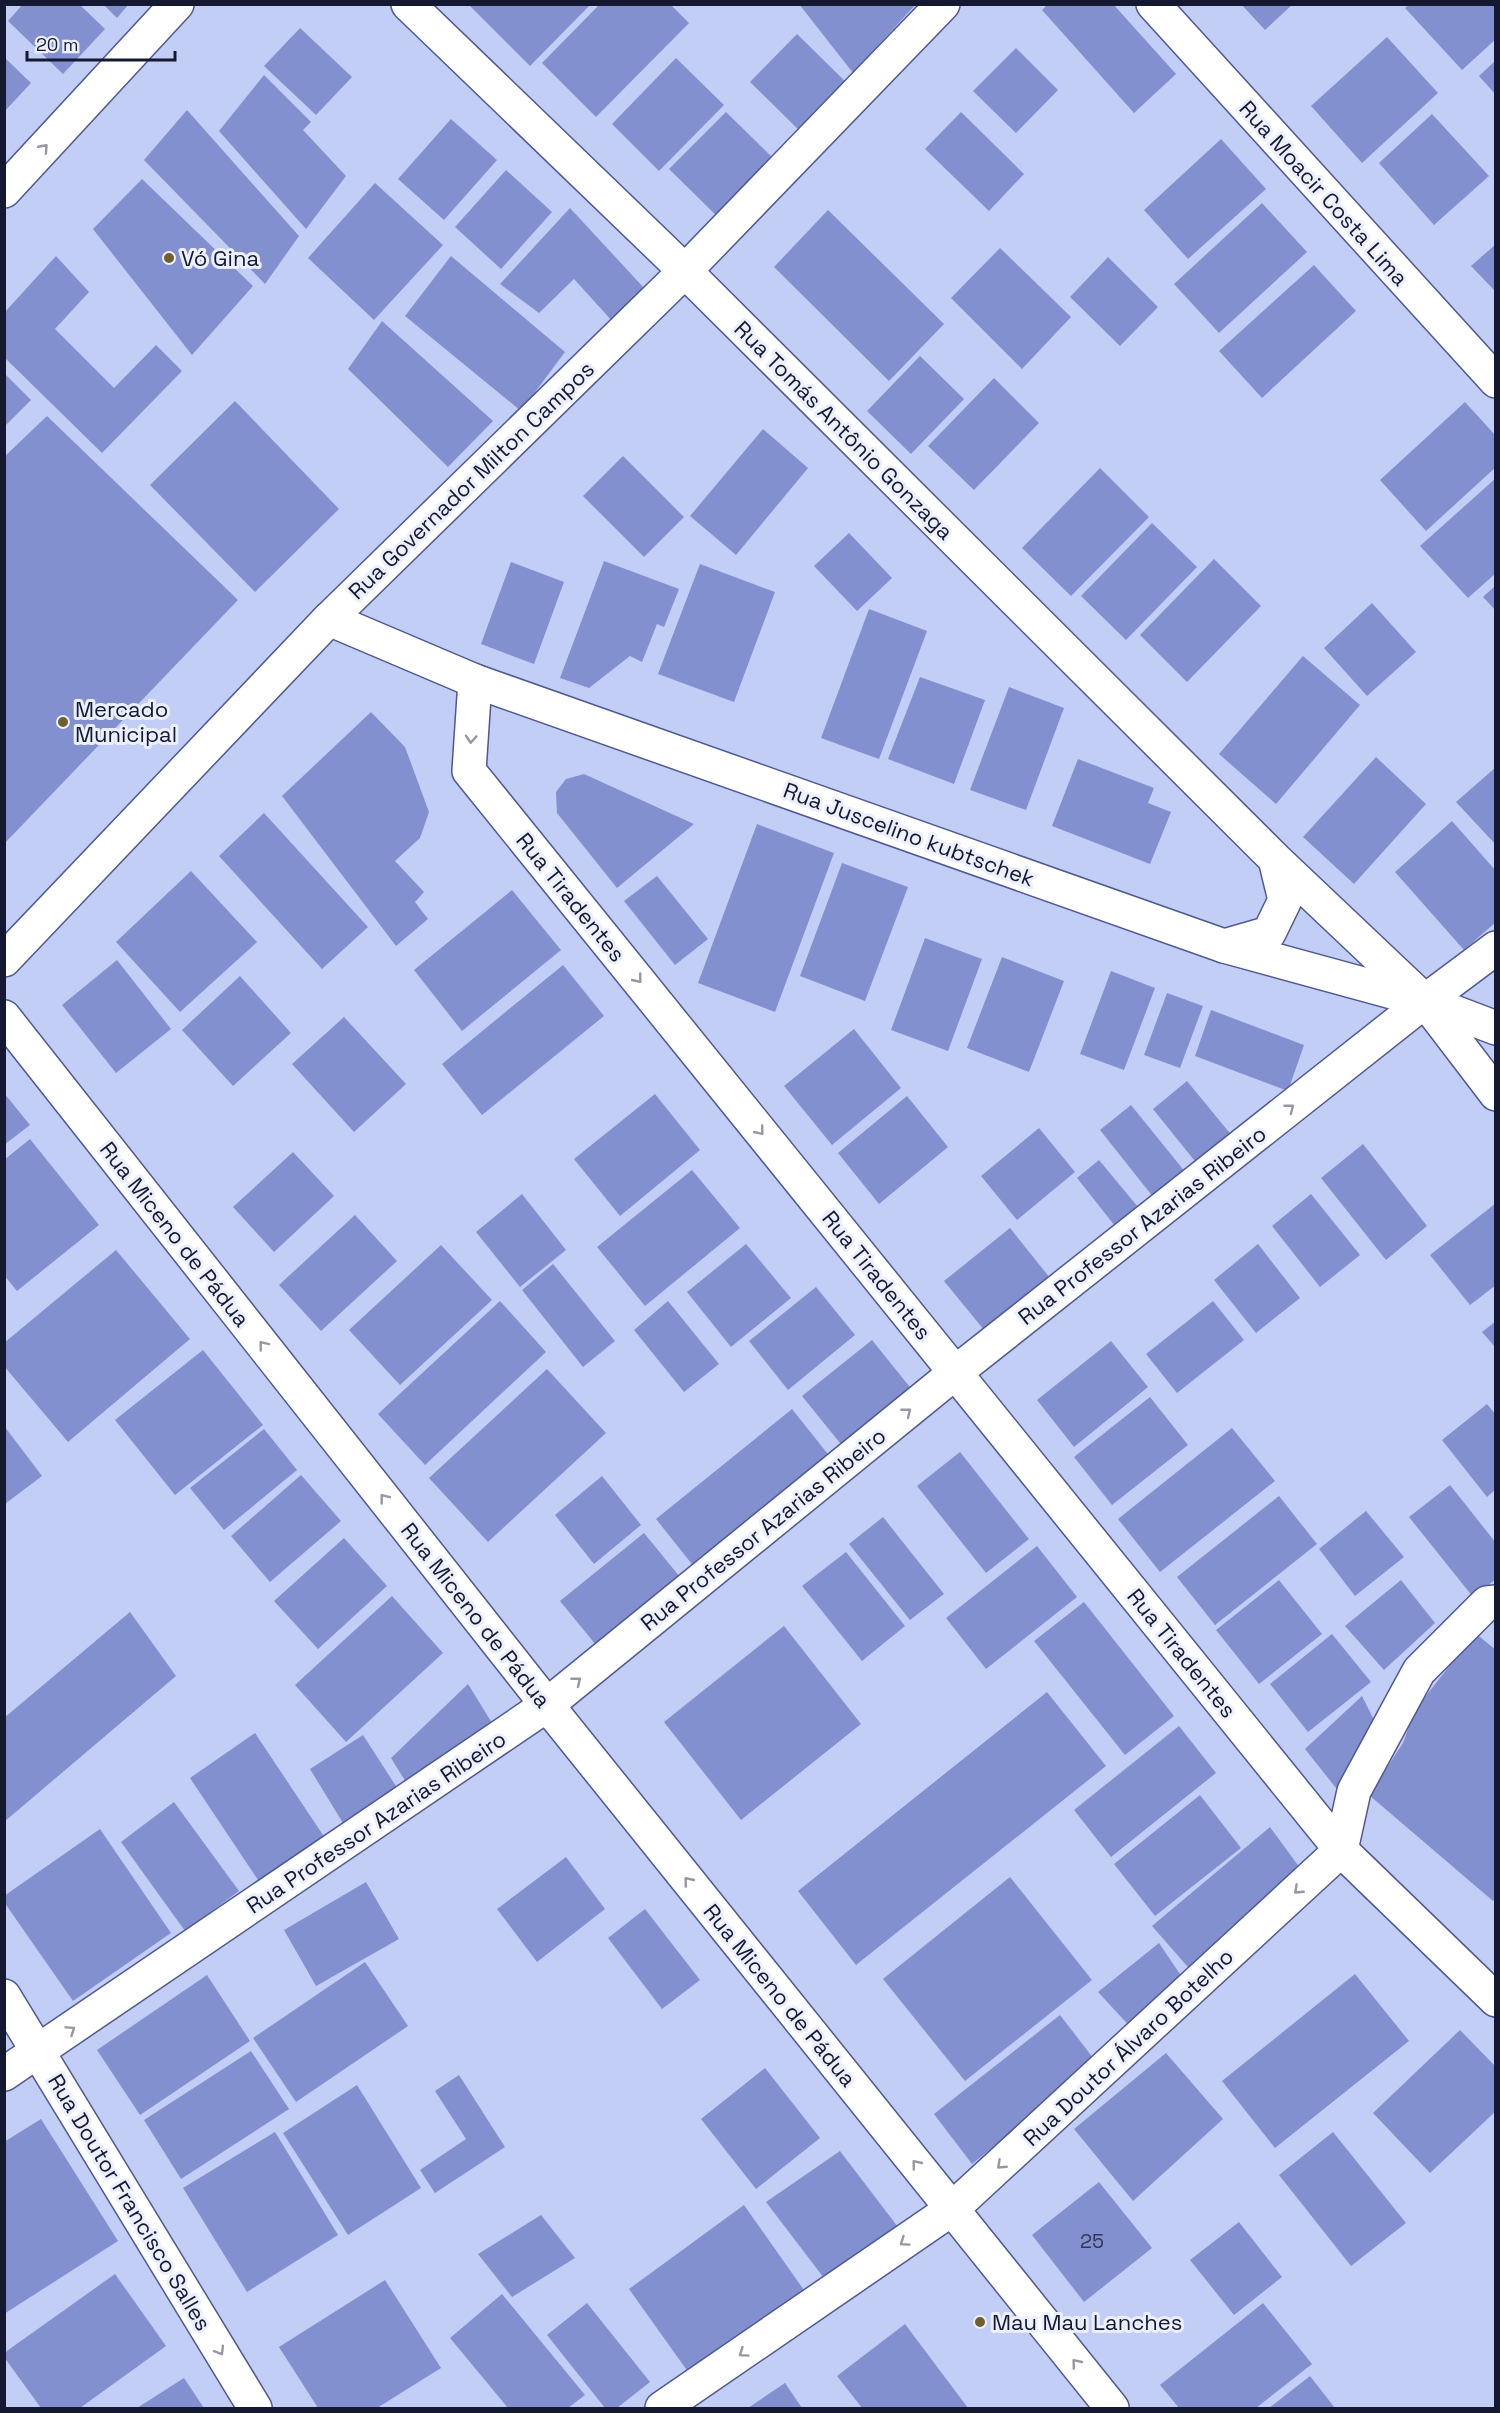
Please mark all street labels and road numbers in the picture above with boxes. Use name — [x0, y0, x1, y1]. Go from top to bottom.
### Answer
street label: Rua Moacir Costa Lima — [1233, 95, 1415, 292]
street label: Rua Tomás Antônio Gonzaga — [729, 315, 960, 546]
street label: Rua Governador Milton Campos — [342, 355, 600, 605]
street label: Rua Juscelino kubtschek — [780, 775, 1039, 893]
street label: Rua Tiradentes — [510, 827, 632, 967]
street label: Rua Professor Azarias Ribeiro — [1012, 1119, 1272, 1331]
street label: Rua Miceno de Pádua — [94, 1136, 256, 1333]
street label: Rua Tiradentes — [816, 1205, 938, 1345]
street label: Rua Professor Azarias Ribeiro — [635, 1421, 891, 1637]
street label: Rua Miceno de Pádua — [395, 1517, 557, 1714]
street label: Rua Tiradentes — [1121, 1583, 1243, 1723]
street label: Rua Professor Azarias Ribeiro — [241, 1724, 511, 1920]
street label: Rua Miceno de Pádua — [698, 1898, 863, 2092]
street label: Rua Doutor Álvaro Botelho — [1017, 1942, 1239, 2152]
street label: Rua Doutor Francisco Salles — [42, 2069, 218, 2335]

